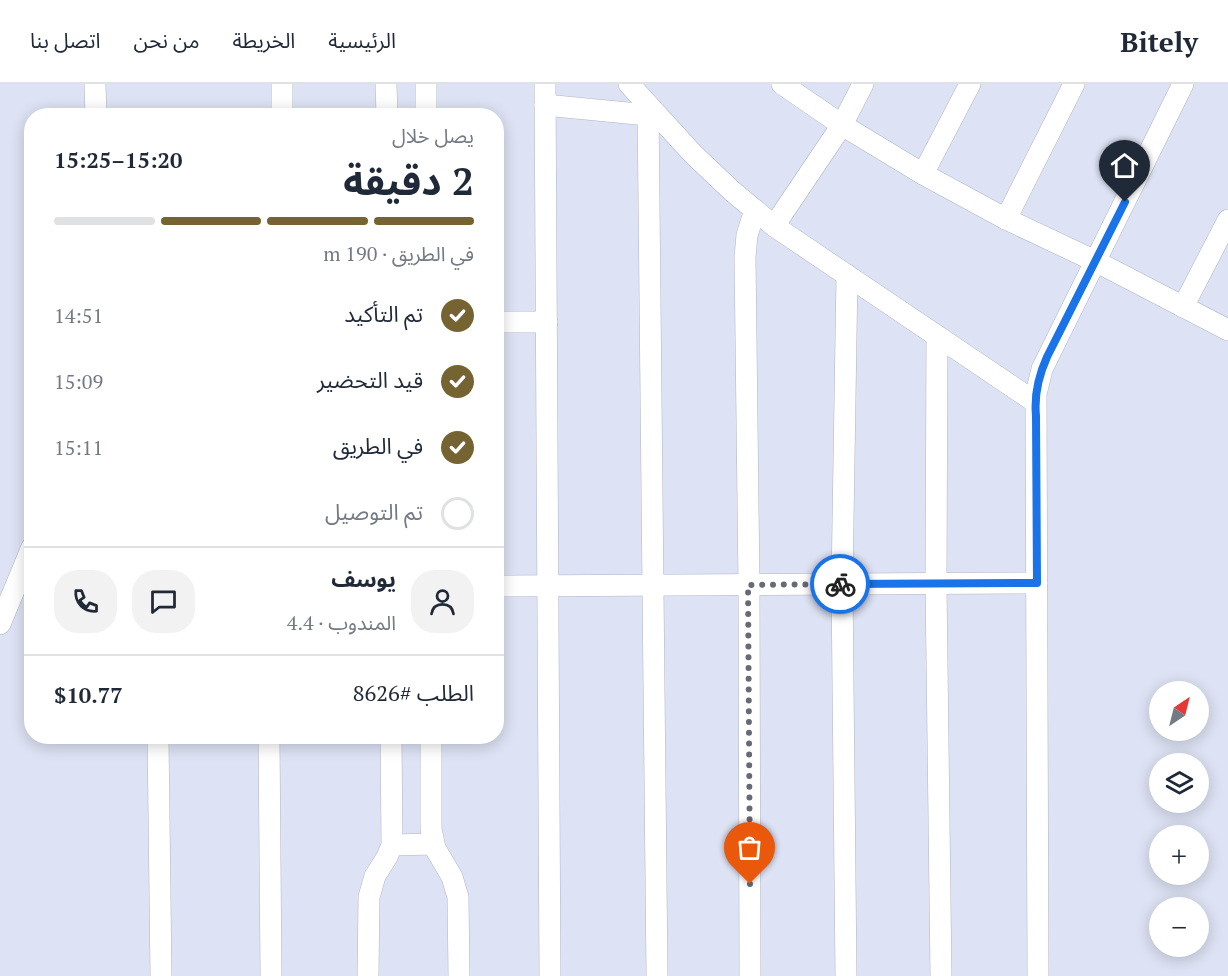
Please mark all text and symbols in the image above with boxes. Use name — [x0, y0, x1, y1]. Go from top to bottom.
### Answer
text: Bitely — [1120, 23, 1198, 60]
text: اتصل بنا — [30, 26, 101, 54]
text: من نحن — [134, 26, 199, 54]
text: الخريطة — [232, 26, 295, 54]
text: الرئيسية — [328, 26, 396, 54]
text: يصل خلال — [392, 122, 474, 149]
pin — [1099, 140, 1150, 202]
text: 15:20–15:25 — [54, 145, 182, 174]
icon: home — [1108, 149, 1141, 182]
text: 2 دقيقة — [343, 154, 474, 206]
text: في الطريق · 190 m — [323, 240, 474, 267]
text: تم التأكيد — [344, 299, 423, 328]
icon: check — [441, 299, 474, 332]
text: 14:51 — [54, 302, 103, 329]
text: قيد التحضير — [317, 365, 423, 394]
icon: check — [441, 365, 474, 398]
text: 15:09 — [54, 368, 103, 395]
text: في الطريق — [333, 431, 423, 460]
icon: check — [441, 431, 474, 464]
text: 15:11 — [54, 434, 103, 461]
text: تم التوصيل — [325, 497, 423, 526]
courier — [810, 554, 870, 614]
text: يوسف — [331, 564, 396, 593]
icon: bike — [824, 568, 857, 601]
button: phone — [54, 570, 117, 633]
button: chat — [132, 570, 195, 633]
button: person — [411, 570, 474, 633]
text: المندوب · 4.4 — [287, 609, 396, 636]
text: الطلب #8626 — [353, 678, 474, 707]
text: $10.77 — [54, 680, 123, 709]
north arrow — [1149, 681, 1209, 741]
map controls — [1149, 681, 1209, 957]
button: layers — [1149, 753, 1209, 813]
pin — [724, 822, 775, 884]
button: + — [1149, 825, 1209, 885]
icon: bag — [733, 831, 766, 864]
button: − — [1149, 897, 1209, 957]

